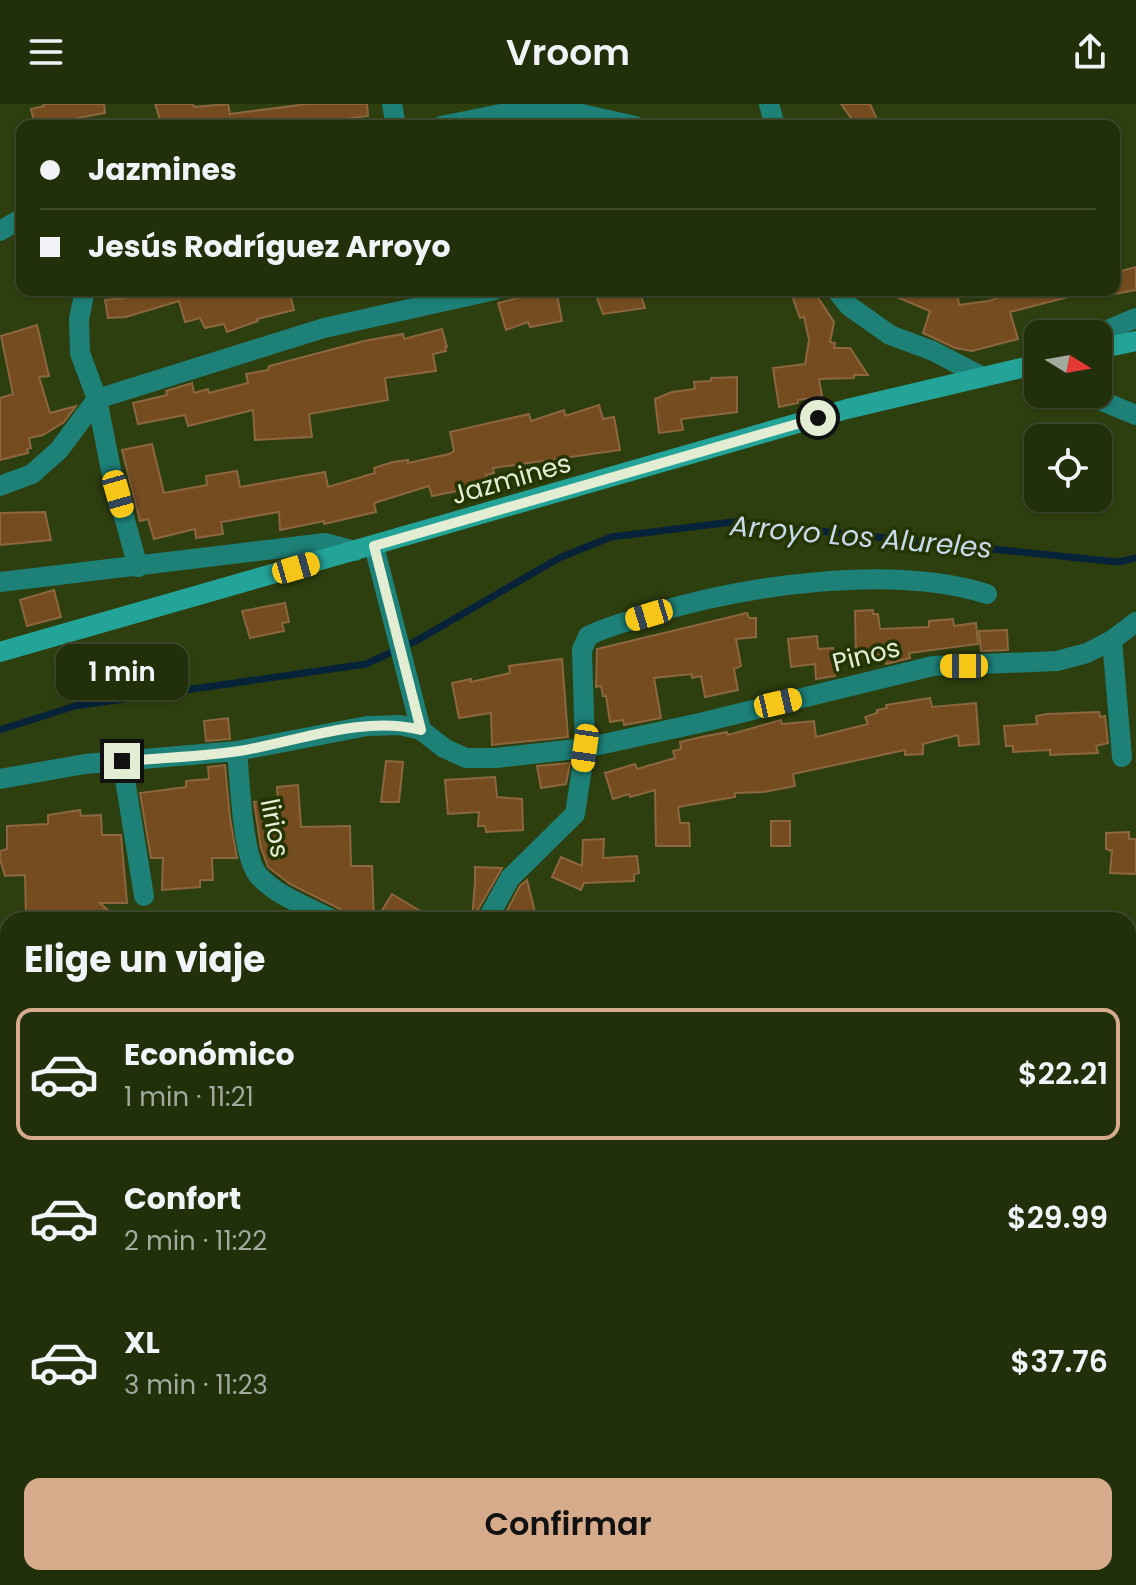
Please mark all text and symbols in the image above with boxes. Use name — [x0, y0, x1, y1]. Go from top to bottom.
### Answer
text: Vroom — [506, 27, 630, 78]
icon: menu — [24, 30, 68, 74]
icon: share — [1068, 30, 1112, 74]
text: Jazmines — [88, 148, 237, 191]
text: Jesús Rodríguez Arroyo — [88, 225, 451, 268]
north arrow — [1024, 320, 1112, 408]
map controls — [1024, 320, 1112, 512]
route start — [800, 400, 836, 436]
button: locate — [1024, 424, 1112, 512]
street label: Jazmines — [447, 445, 575, 513]
car — [100, 468, 136, 520]
water label: Arroyo Los Alureles — [727, 506, 994, 568]
car — [270, 550, 322, 586]
car — [623, 597, 675, 633]
street label: Pinos — [829, 629, 903, 681]
callout: 1 min — [56, 645, 188, 701]
text: 1 min — [88, 654, 156, 690]
car — [940, 654, 988, 678]
car — [752, 686, 804, 720]
car — [570, 723, 600, 773]
route end — [104, 743, 140, 779]
street label: lirios — [252, 796, 298, 860]
text: Elige un viaje — [24, 934, 266, 985]
text: Económico — [124, 1033, 295, 1076]
icon: car — [28, 1038, 100, 1110]
text: $22.21 — [1018, 1052, 1108, 1095]
text: 1 min · 11:21 — [124, 1079, 254, 1115]
text: Confort — [124, 1177, 241, 1220]
icon: car — [28, 1182, 100, 1254]
text: $29.99 — [1007, 1196, 1108, 1239]
text: 2 min · 11:22 — [124, 1223, 267, 1259]
text: XL — [124, 1321, 160, 1364]
icon: car — [28, 1326, 100, 1398]
text: $37.76 — [1011, 1340, 1108, 1383]
text: 3 min · 11:23 — [124, 1367, 268, 1403]
button: Confirmar — [24, 1478, 1112, 1570]

